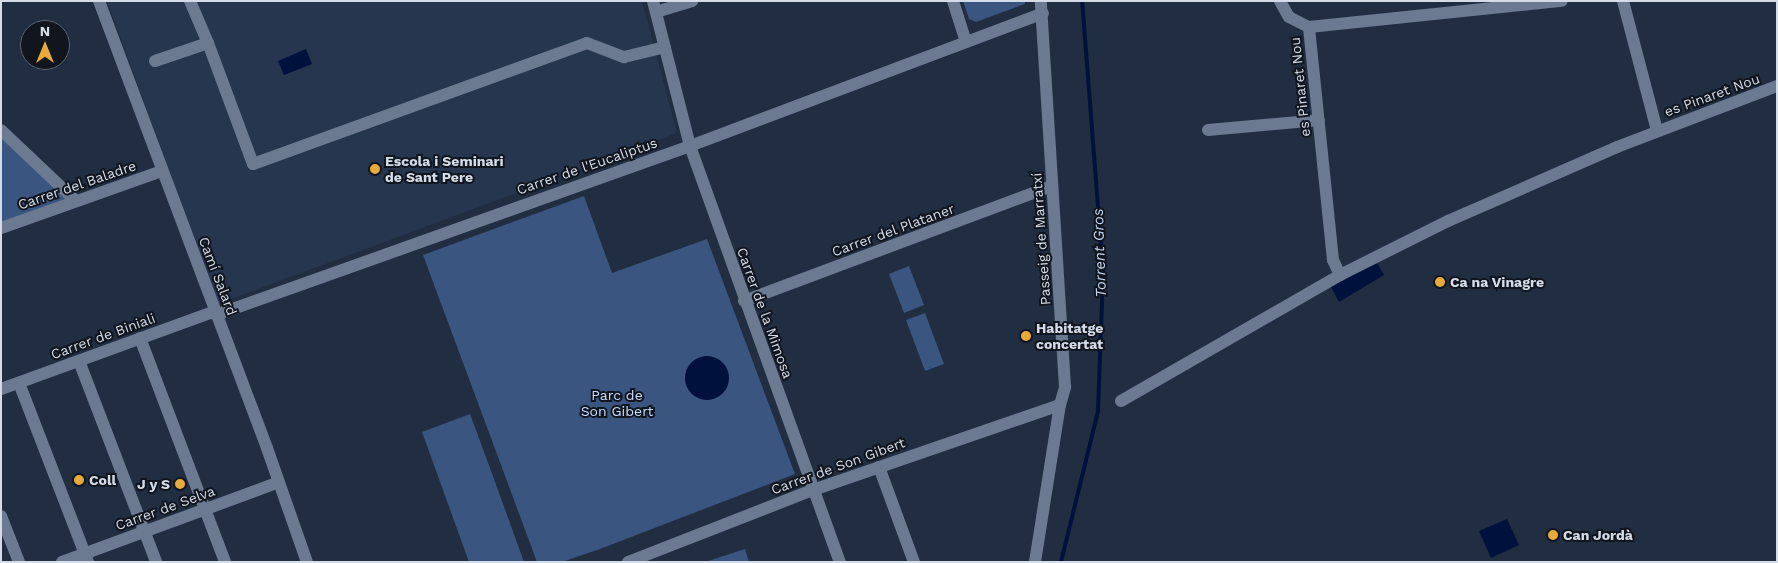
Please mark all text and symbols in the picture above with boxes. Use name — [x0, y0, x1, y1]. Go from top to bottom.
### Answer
north arrow — [20, 20, 70, 70]
text: N — [40, 23, 50, 39]
street label: es Pinaret Nou — [1286, 36, 1314, 138]
street label: es Pinaret Nou — [1662, 70, 1762, 120]
street label: Carrer de l'Eucaliptus — [514, 134, 660, 198]
place label: Escola i Seminari de Sant Pere — [385, 153, 504, 186]
street label: Carrer del Baladre — [15, 157, 139, 213]
marker: Escola i Seminari de Sant Pere — [369, 163, 381, 175]
street label: Passeig de Marratxí — [1028, 172, 1054, 306]
street label: Carrer del Plataner — [829, 200, 957, 260]
water label: Torrent Gros — [1089, 208, 1111, 298]
street label: Camí Salard — [195, 234, 241, 318]
street label: Carrer de la Mimosa — [733, 245, 797, 381]
place label: Ca na Vinagre — [1450, 274, 1545, 290]
marker: Ca na Vinagre — [1434, 276, 1446, 288]
street label: Carrer de Biniali — [48, 309, 158, 363]
place label: Habitatge concertat — [1036, 320, 1103, 352]
marker: Habitatge concertat — [1020, 330, 1032, 342]
park label: Parc de Son Gibert — [581, 387, 653, 420]
street label: Carrer de Son Gibert — [769, 434, 907, 498]
place label: Coll — [89, 472, 116, 488]
marker: Coll — [73, 474, 85, 486]
place label: J y S — [136, 476, 170, 492]
marker: J y S — [174, 478, 186, 490]
street label: Carrer de Selva — [113, 482, 217, 534]
place label: Can Jordà — [1563, 527, 1633, 543]
marker: Can Jordà — [1547, 529, 1559, 541]

